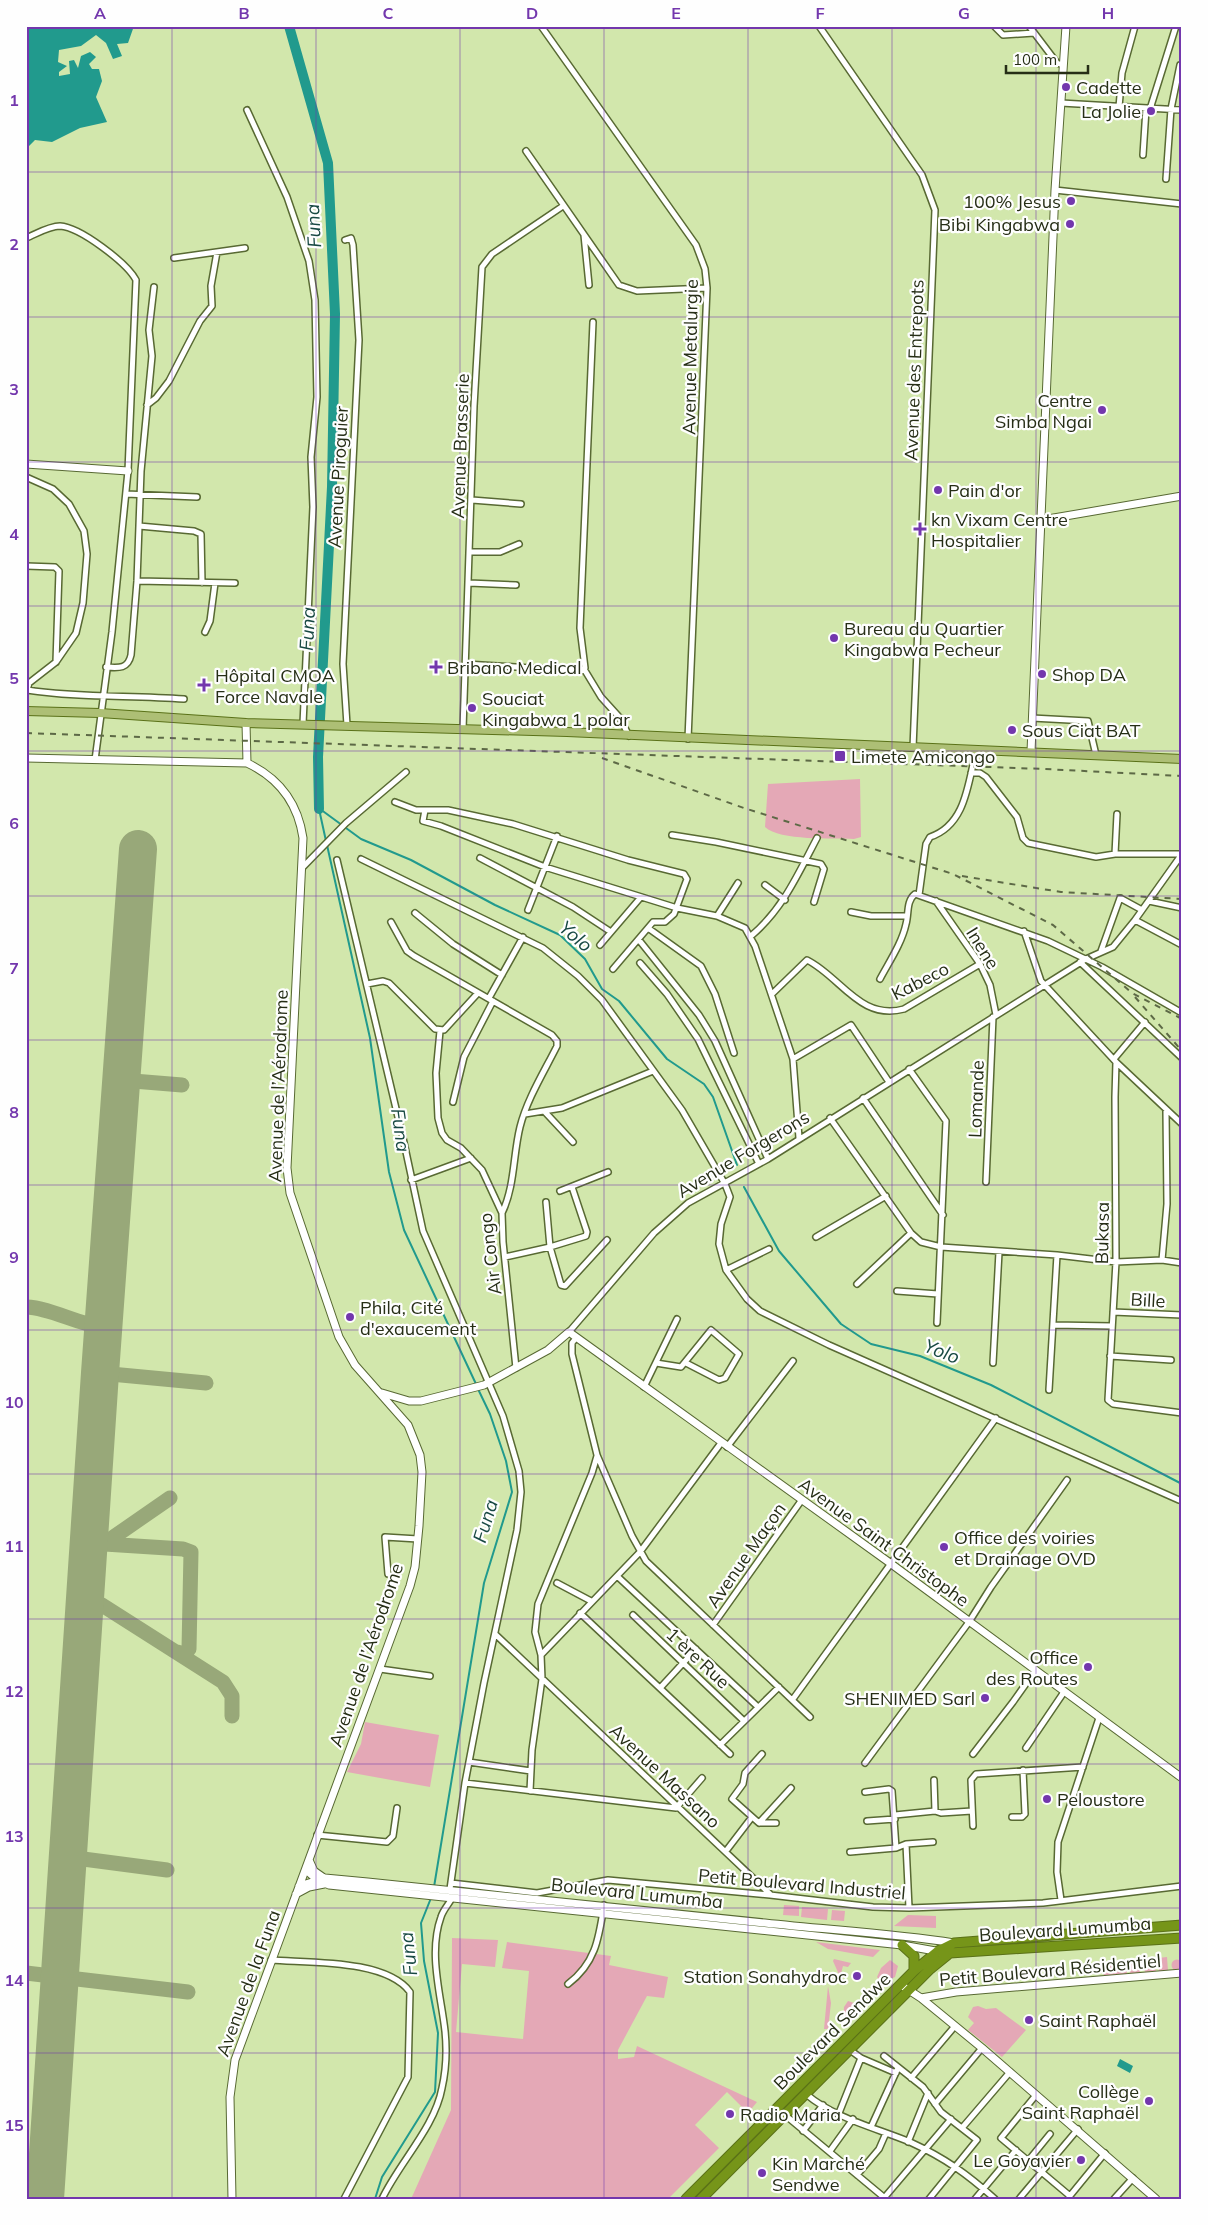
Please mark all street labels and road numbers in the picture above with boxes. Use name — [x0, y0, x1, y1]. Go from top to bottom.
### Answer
street label: Avenue Metalurgie — [677, 279, 703, 435]
street label: Avenue des Entrepots — [899, 279, 929, 461]
street label: Avenue Brasserie — [446, 373, 474, 519]
street label: Avenue Piroguier — [323, 405, 353, 548]
street label: Inene — [961, 923, 1005, 973]
street label: Kabeco — [887, 957, 953, 1005]
street label: Avenue de l’Aérodrome — [263, 989, 293, 1183]
street label: Lomande — [963, 1060, 989, 1138]
street label: Avenue Forgerons — [672, 1105, 814, 1203]
street label: Bukasa — [1090, 1202, 1114, 1264]
street label: Air Congo — [474, 1212, 506, 1296]
street label: Bille — [1130, 1288, 1166, 1312]
street label: Avenue Saint Christophe — [794, 1472, 974, 1612]
street label: Avenue Maçon — [701, 1498, 791, 1612]
street label: Avenue de l’Aérodrome — [324, 1560, 408, 1750]
street label: 1 ère Rue — [661, 1623, 735, 1693]
street label: Avenue Massano — [605, 1719, 725, 1833]
street label: Petit Boulevard Industriel — [697, 1863, 907, 1905]
street label: Boulevard Lumumba — [550, 1873, 724, 1913]
street label: Avenue de la Funa — [211, 1907, 285, 2059]
street label: Boulevard Lumumba — [978, 1912, 1152, 1946]
street label: Petit Boulevard Résidentiel — [938, 1949, 1162, 1991]
street label: Boulevard Sendwe — [768, 1967, 896, 2095]

